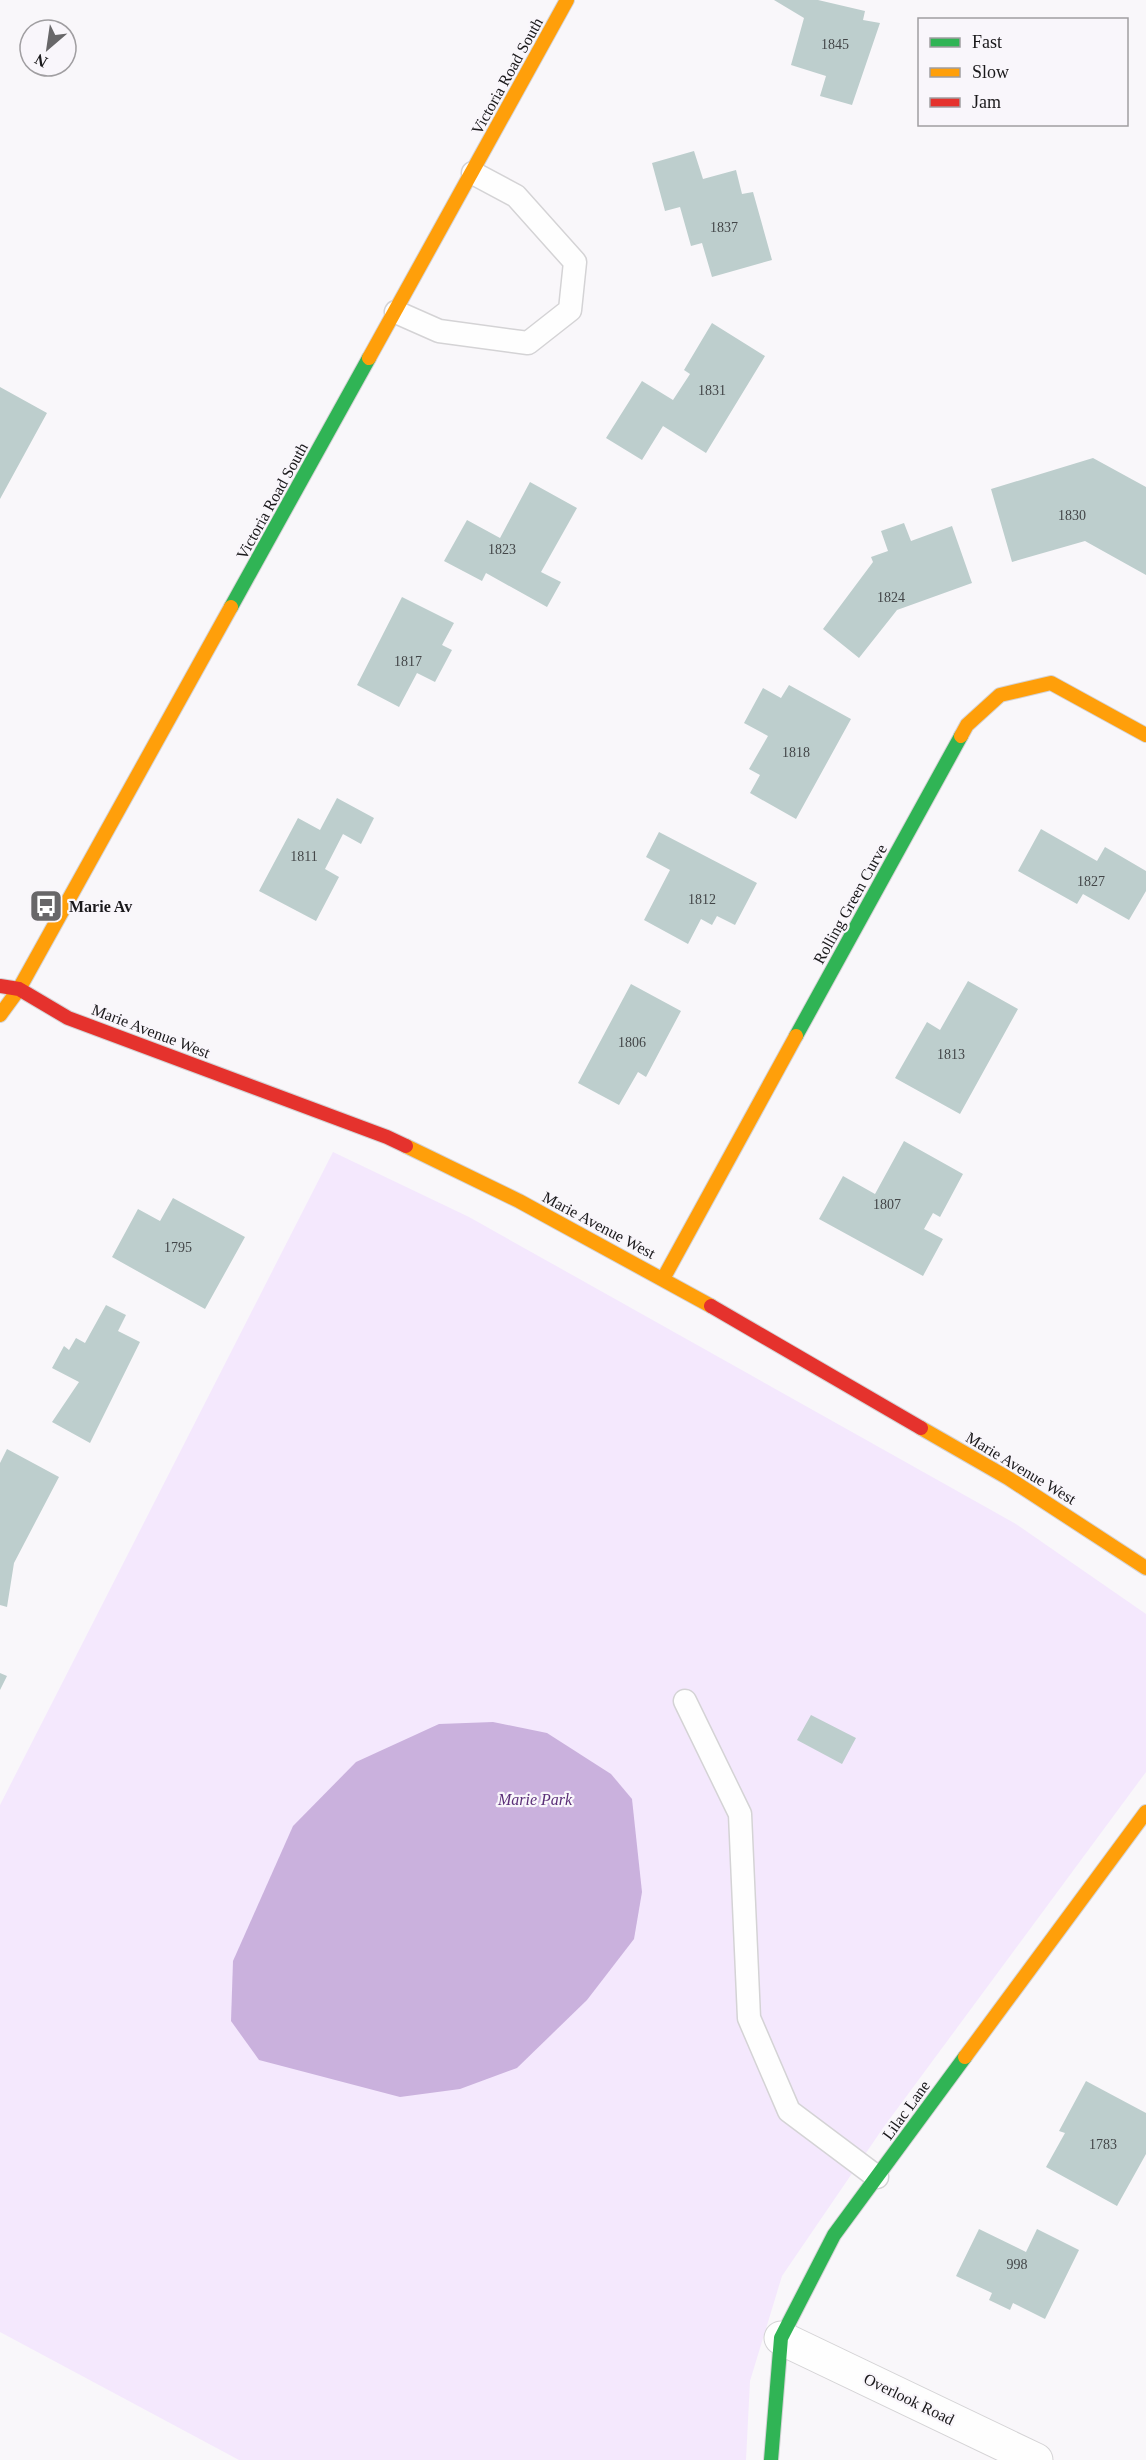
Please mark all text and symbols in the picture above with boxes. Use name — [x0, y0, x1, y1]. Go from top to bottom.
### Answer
street label: Victoria Road South — [468, 15, 546, 137]
north arrow — [18, 18, 78, 78]
legend — [918, 18, 1128, 126]
text: Fast — [972, 32, 1002, 52]
house number: 1845 — [821, 37, 849, 52]
text: N — [31, 50, 50, 71]
text: Slow — [972, 62, 1009, 82]
text: Jam — [972, 92, 1001, 112]
house number: 1837 — [710, 220, 738, 235]
house number: 1831 — [698, 383, 726, 398]
street label: Victoria Road South — [233, 440, 311, 562]
house number: 1830 — [1058, 508, 1086, 523]
house number: 1823 — [488, 542, 516, 557]
house number: 1824 — [877, 590, 905, 605]
house number: 1817 — [394, 654, 422, 669]
house number: 1818 — [782, 745, 810, 760]
street label: Rolling Green Curve — [810, 841, 891, 967]
house number: 1811 — [290, 849, 318, 864]
house number: 1827 — [1077, 874, 1105, 889]
bus stop icon: Marie Av — [28, 888, 64, 924]
house number: 1812 — [688, 892, 716, 907]
place label: Marie Av — [69, 898, 132, 915]
street label: Marie Avenue West — [90, 1001, 213, 1062]
house number: 1806 — [618, 1035, 646, 1050]
house number: 1813 — [937, 1047, 965, 1062]
street label: Marie Avenue West — [540, 1188, 659, 1262]
house number: 1807 — [873, 1197, 901, 1212]
house number: 1795 — [164, 1240, 192, 1255]
street label: Marie Avenue West — [963, 1428, 1080, 1508]
park label: Marie Park — [497, 1791, 573, 1808]
street label: Lilac Lane — [879, 2077, 933, 2143]
house number: 1783 — [1089, 2137, 1117, 2152]
house number: 998 — [1007, 2257, 1028, 2272]
street label: Overlook Road — [861, 2370, 957, 2428]

